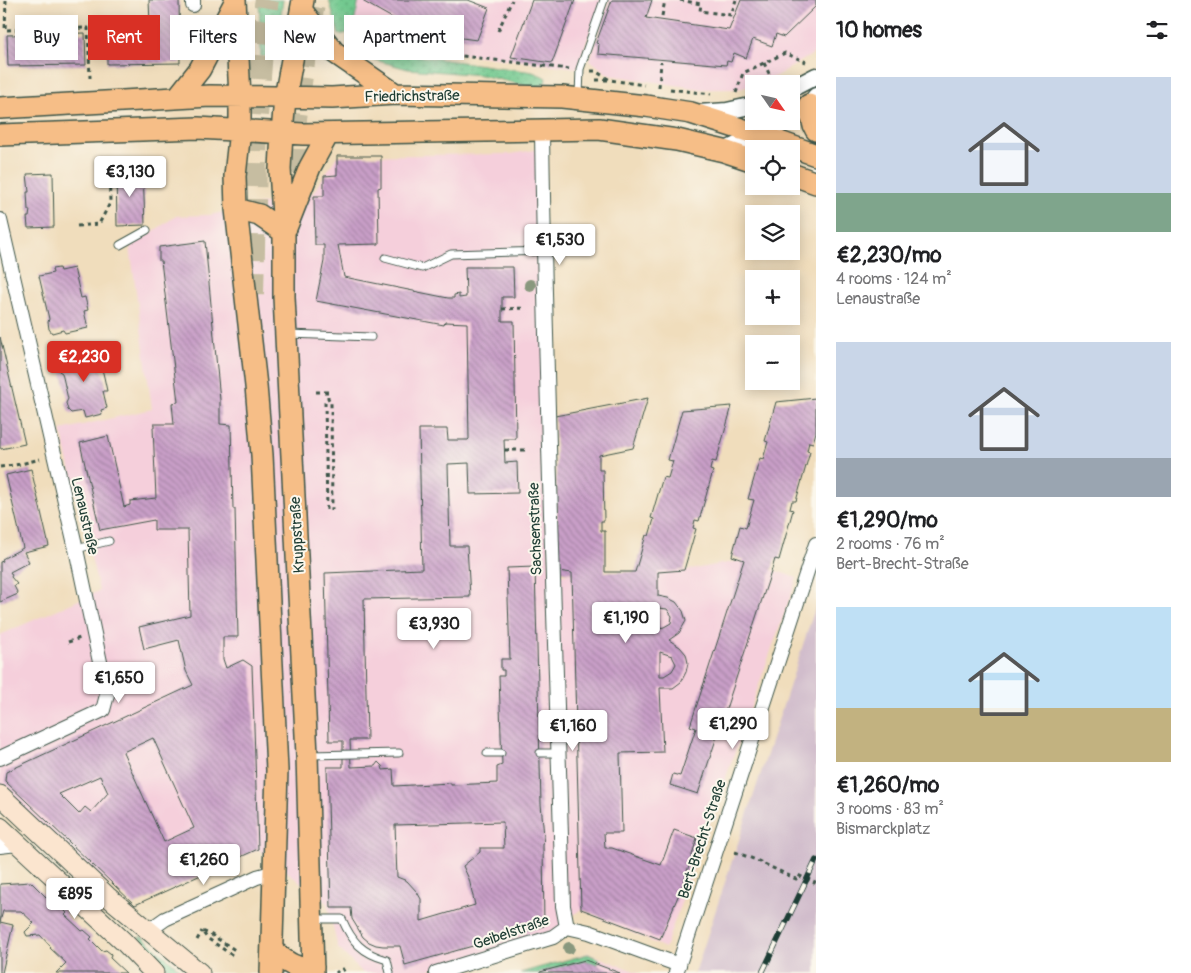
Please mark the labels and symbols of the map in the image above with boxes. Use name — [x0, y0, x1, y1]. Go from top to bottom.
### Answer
north arrow — [745, 75, 800, 130]
street label: Friedrichstraße — [364, 86, 460, 107]
pin: €3,130 — [89, 156, 171, 198]
pin: €1,530 — [519, 224, 601, 266]
pin: €2,230 — [43, 340, 125, 383]
street label: Lenaustraße — [66, 476, 103, 557]
street label: Sachsenstraße — [524, 482, 547, 576]
street label: Kruppstraße — [286, 496, 309, 574]
pin: €1,190 — [585, 602, 667, 644]
pin: €3,930 — [393, 608, 475, 650]
pin: €1,650 — [78, 662, 160, 704]
pin: €1,290 — [692, 708, 774, 750]
pin: €1,160 — [532, 710, 614, 752]
street label: Bert-Brecht-Straße — [674, 776, 731, 901]
pin: €1,260 — [163, 844, 245, 886]
pin: €895 — [45, 878, 105, 920]
street label: Geibelstraße — [471, 910, 552, 954]

